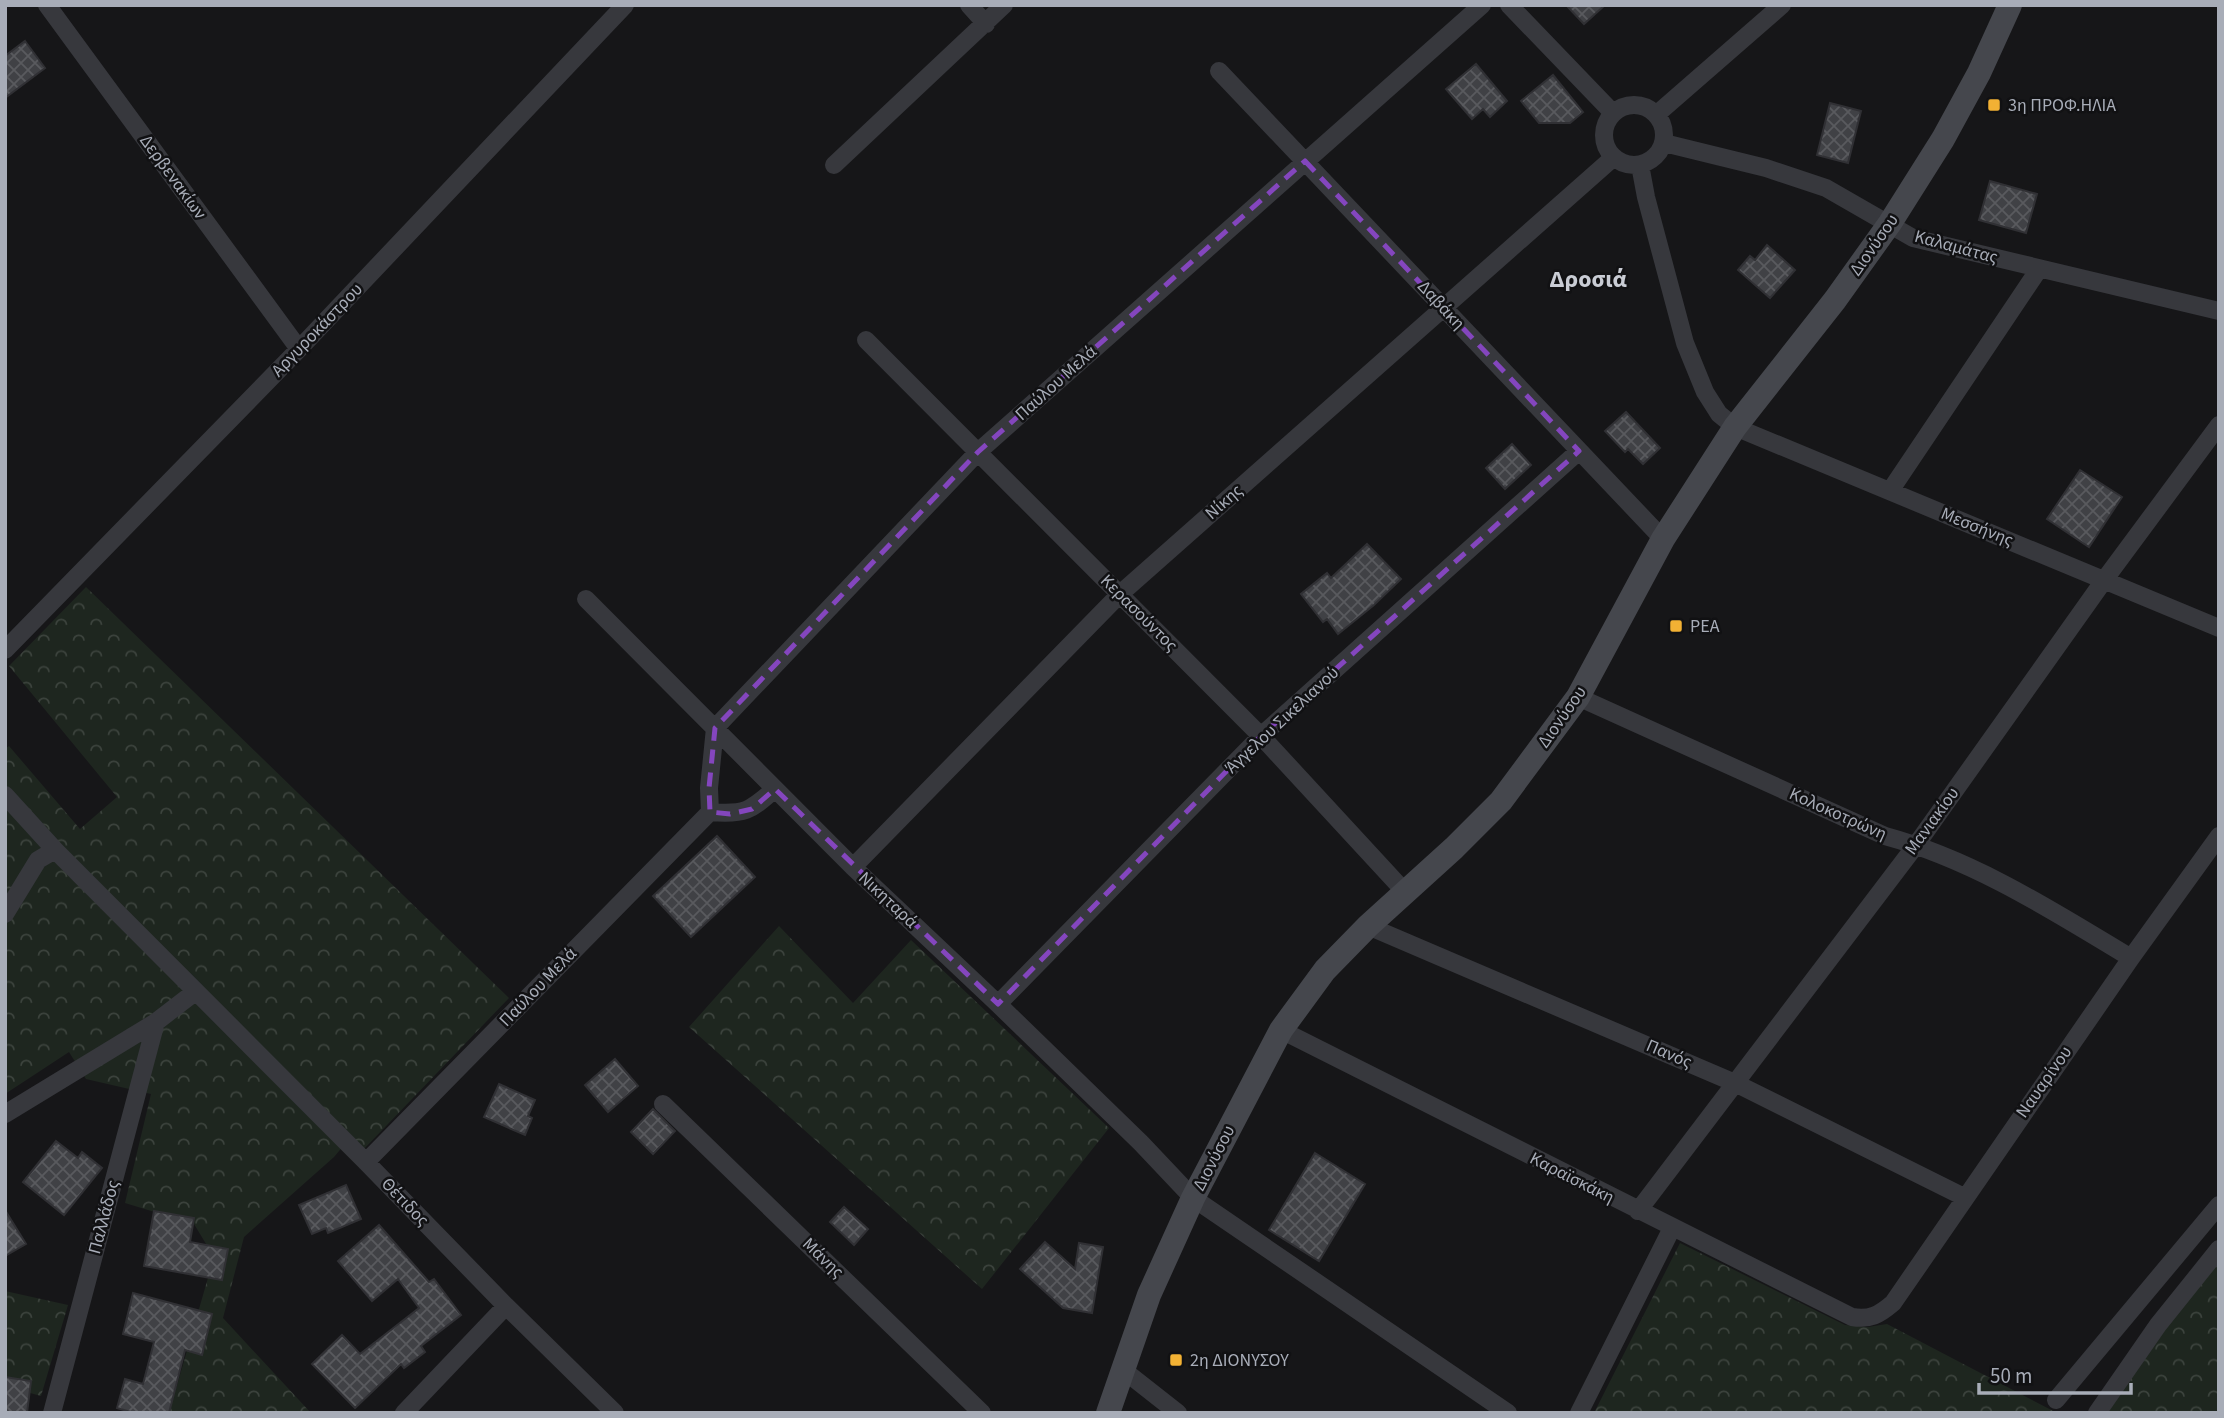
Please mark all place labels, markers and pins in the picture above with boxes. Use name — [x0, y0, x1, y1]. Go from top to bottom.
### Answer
place label: 3η ΠΡΟΦ.ΗΛΙΑ — [2008, 93, 2116, 118]
marker: 3η ΠΡΟΦ.ΗΛΙΑ — [1986, 97, 2002, 113]
place label: ΡΕΑ — [1690, 614, 1720, 639]
marker: ΡΕΑ — [1668, 618, 1684, 634]
place label: 2η ΔΙΟΝΥΣΟΥ — [1190, 1348, 1289, 1373]
marker: 2η ΔΙΟΝΥΣΟΥ — [1168, 1352, 1184, 1368]

